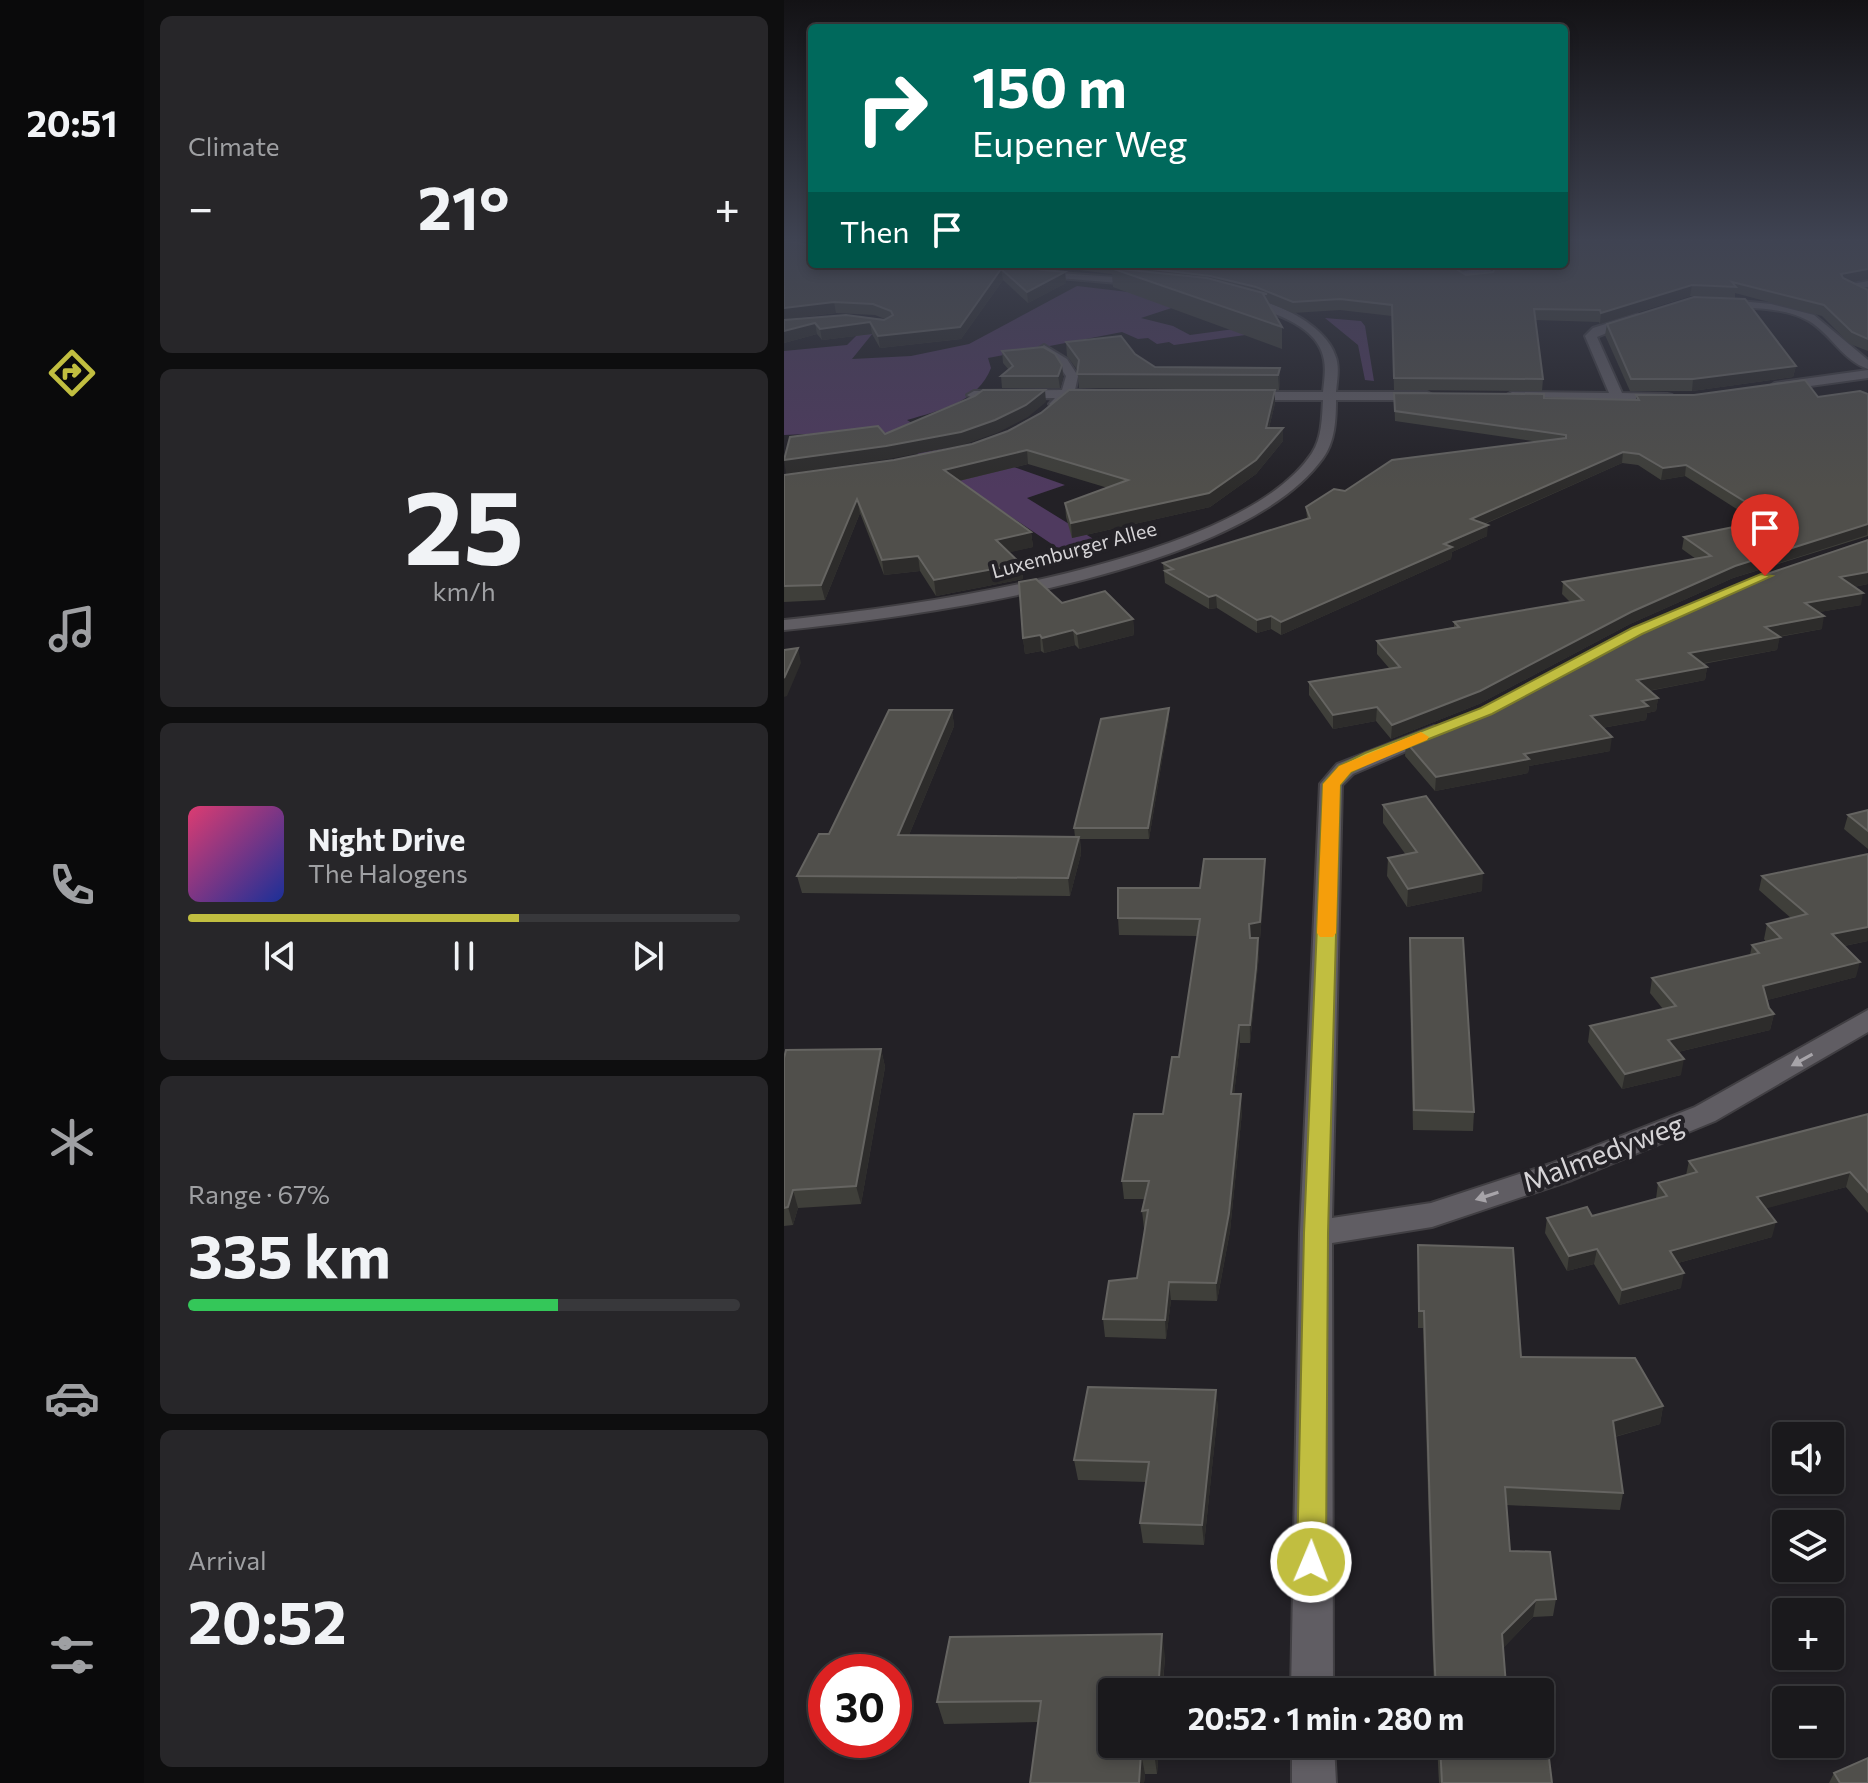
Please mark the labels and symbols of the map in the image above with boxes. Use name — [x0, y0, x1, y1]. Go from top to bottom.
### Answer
pin — [1731, 494, 1799, 576]
street label: Luxemburger Allee — [989, 515, 1159, 583]
one-way arrow — [1791, 1053, 1813, 1067]
street label: Malmedyweg — [1517, 1106, 1688, 1198]
one-way arrow — [1475, 1191, 1499, 1203]
position arrow — [1269, 1520, 1353, 1604]
speed limit sign: 30 — [808, 1654, 912, 1758]

